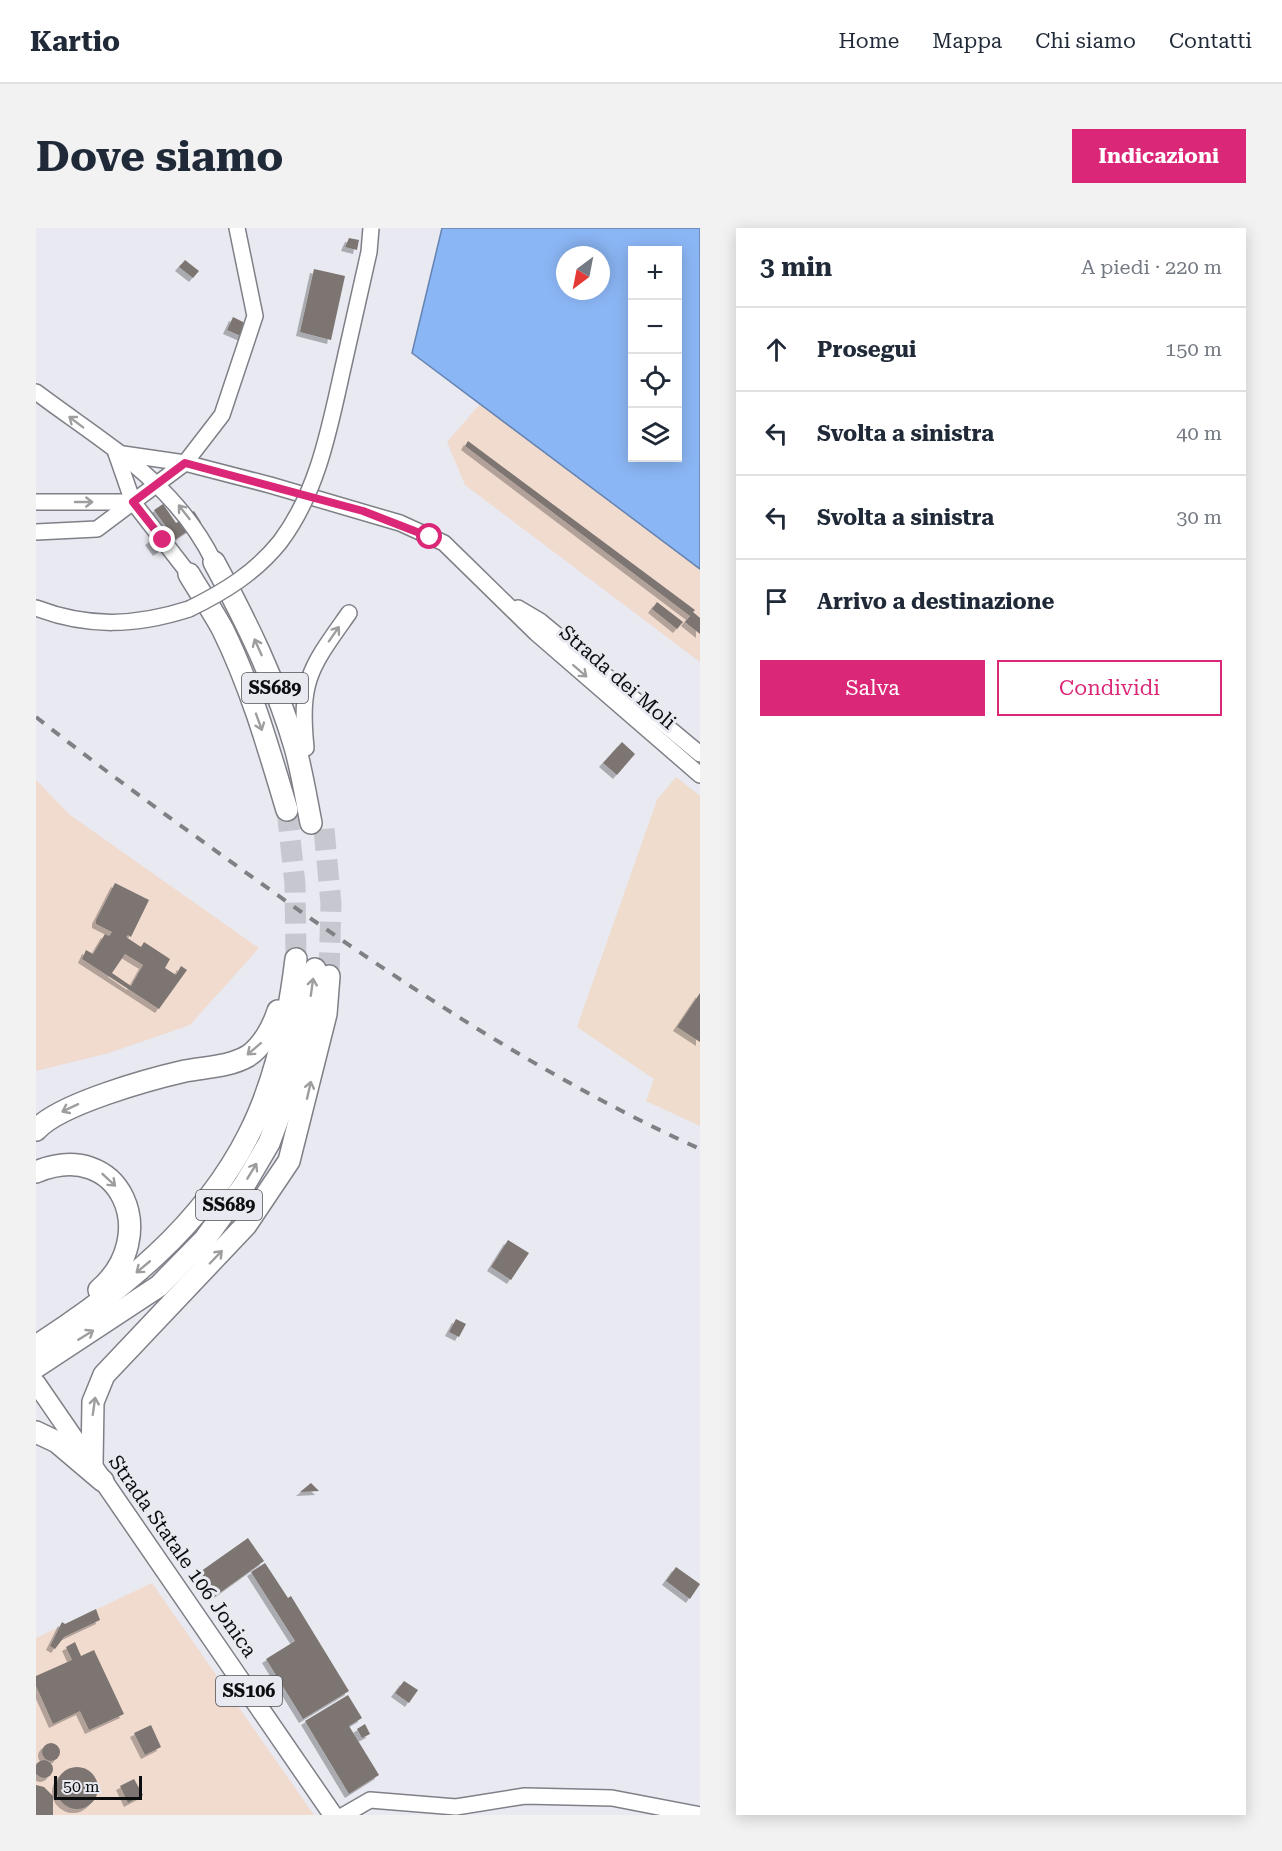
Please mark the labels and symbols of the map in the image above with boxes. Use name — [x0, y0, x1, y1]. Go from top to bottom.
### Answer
north arrow — [556, 246, 610, 300]
one-way arrow — [69, 416, 85, 429]
one-way arrow — [74, 496, 94, 508]
one-way arrow — [177, 504, 190, 520]
route start — [416, 523, 442, 549]
route end — [149, 526, 175, 552]
street label: Strada dei Moli — [555, 620, 681, 734]
one-way arrow — [328, 627, 340, 643]
one-way arrow — [251, 639, 263, 657]
one-way arrow — [572, 665, 588, 678]
road number: SS689 — [242, 673, 308, 703]
one-way arrow — [254, 712, 265, 730]
one-way arrow — [307, 978, 318, 997]
one-way arrow — [247, 1042, 262, 1056]
one-way arrow — [303, 1081, 315, 1100]
one-way arrow — [62, 1103, 80, 1115]
one-way arrow — [247, 1163, 259, 1180]
one-way arrow — [102, 1173, 117, 1187]
road number: SS689 — [196, 1190, 262, 1220]
one-way arrow — [208, 1250, 223, 1265]
one-way arrow — [136, 1260, 152, 1273]
one-way arrow — [77, 1329, 94, 1342]
one-way arrow — [89, 1397, 100, 1416]
street label: Strada Statale 106 Jonica — [104, 1450, 262, 1662]
road number: SS106 — [216, 1676, 282, 1706]
scale bar — [54, 1773, 142, 1800]

